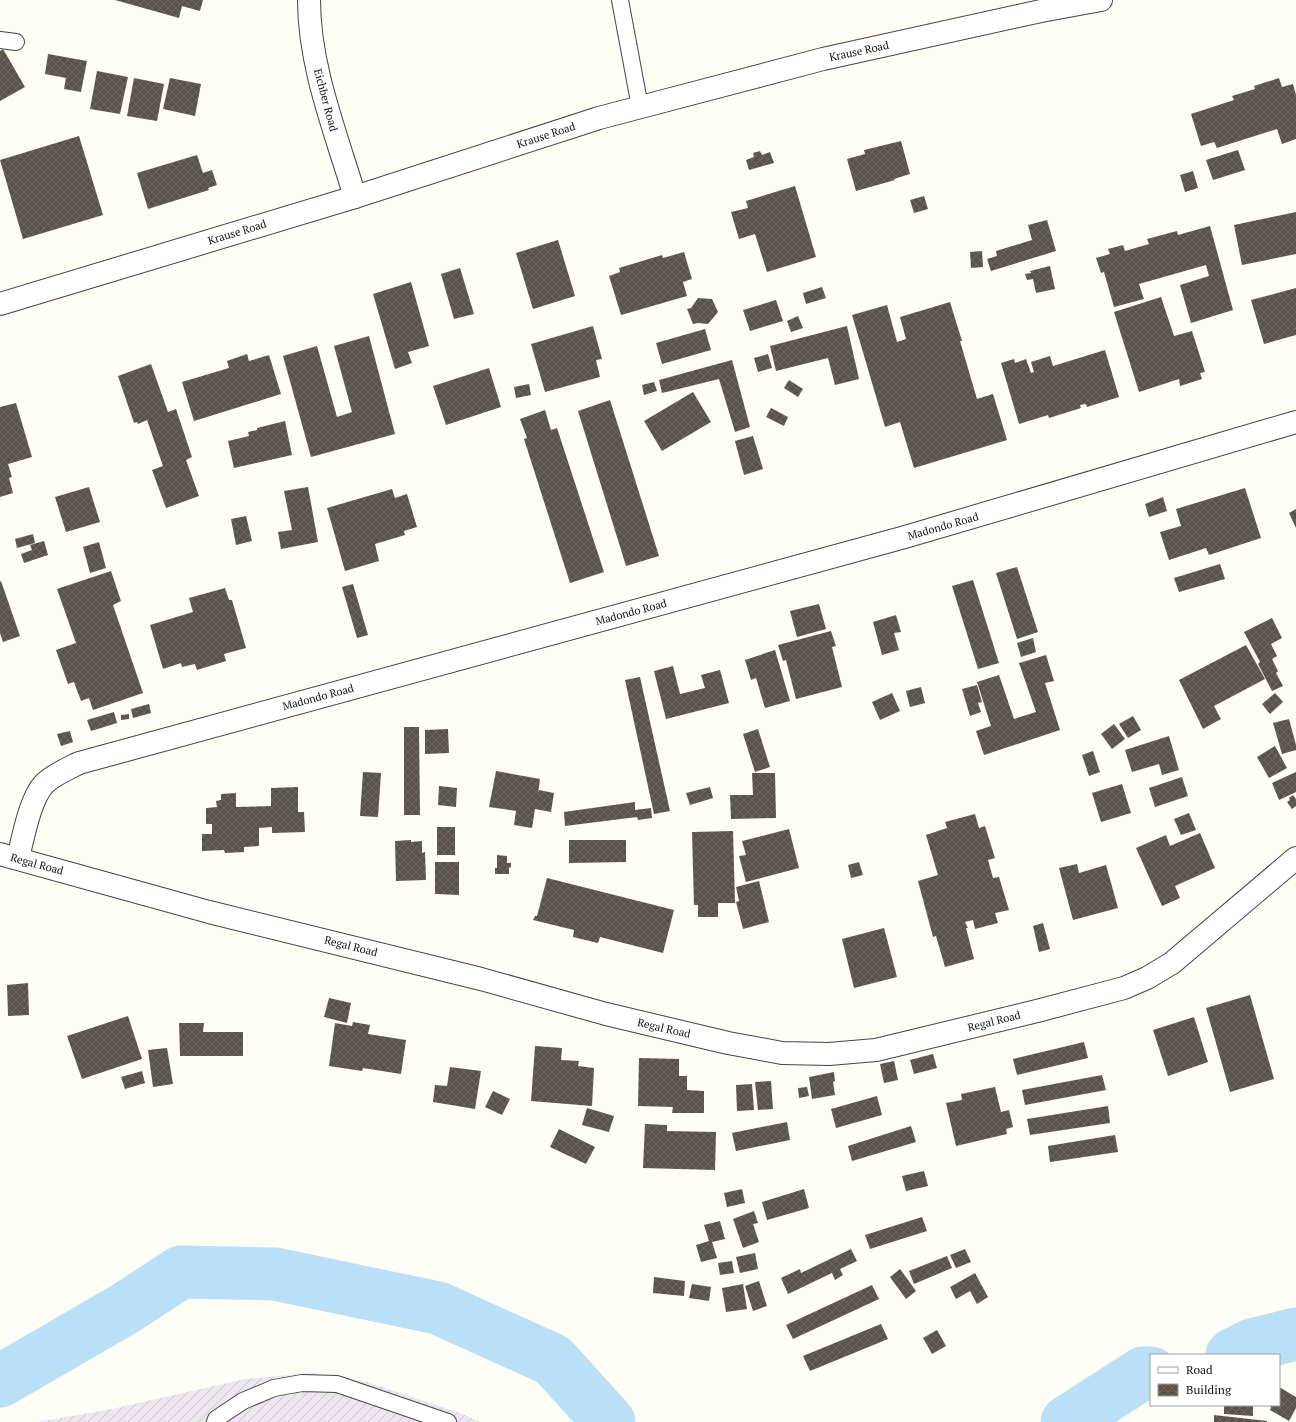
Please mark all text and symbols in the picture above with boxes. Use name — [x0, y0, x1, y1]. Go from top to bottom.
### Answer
street label: Krause Road — [828, 38, 890, 64]
street label: Eichber Road — [311, 67, 341, 133]
street label: Krause Road — [515, 119, 577, 151]
street label: Krause Road — [206, 216, 268, 248]
street label: Madondo Road — [906, 509, 980, 543]
street label: Madondo Road — [594, 596, 668, 628]
street label: Madondo Road — [281, 681, 355, 713]
street label: Regal Road — [9, 850, 65, 878]
street label: Regal Road — [323, 933, 379, 959]
street label: Regal Road — [966, 1008, 1022, 1034]
street label: Regal Road — [636, 1015, 692, 1041]
legend — [1150, 1354, 1280, 1406]
text: Road — [1186, 1362, 1213, 1377]
text: Building — [1186, 1382, 1232, 1397]

